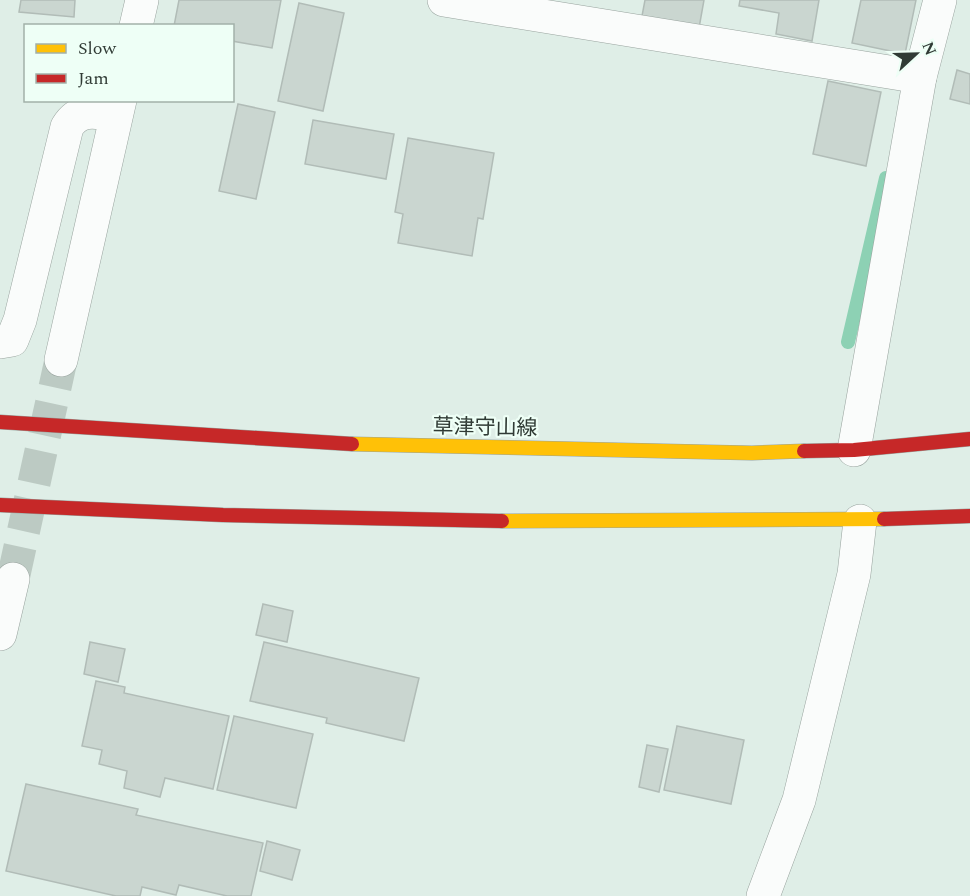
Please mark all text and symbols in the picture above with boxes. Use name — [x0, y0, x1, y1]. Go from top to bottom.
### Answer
legend — [24, 24, 234, 102]
north arrow — [886, 24, 946, 84]
text: Slow — [78, 35, 117, 62]
text: N — [915, 38, 943, 59]
text: Jam — [78, 65, 109, 92]
street label: 草津守山線 — [432, 411, 538, 445]

